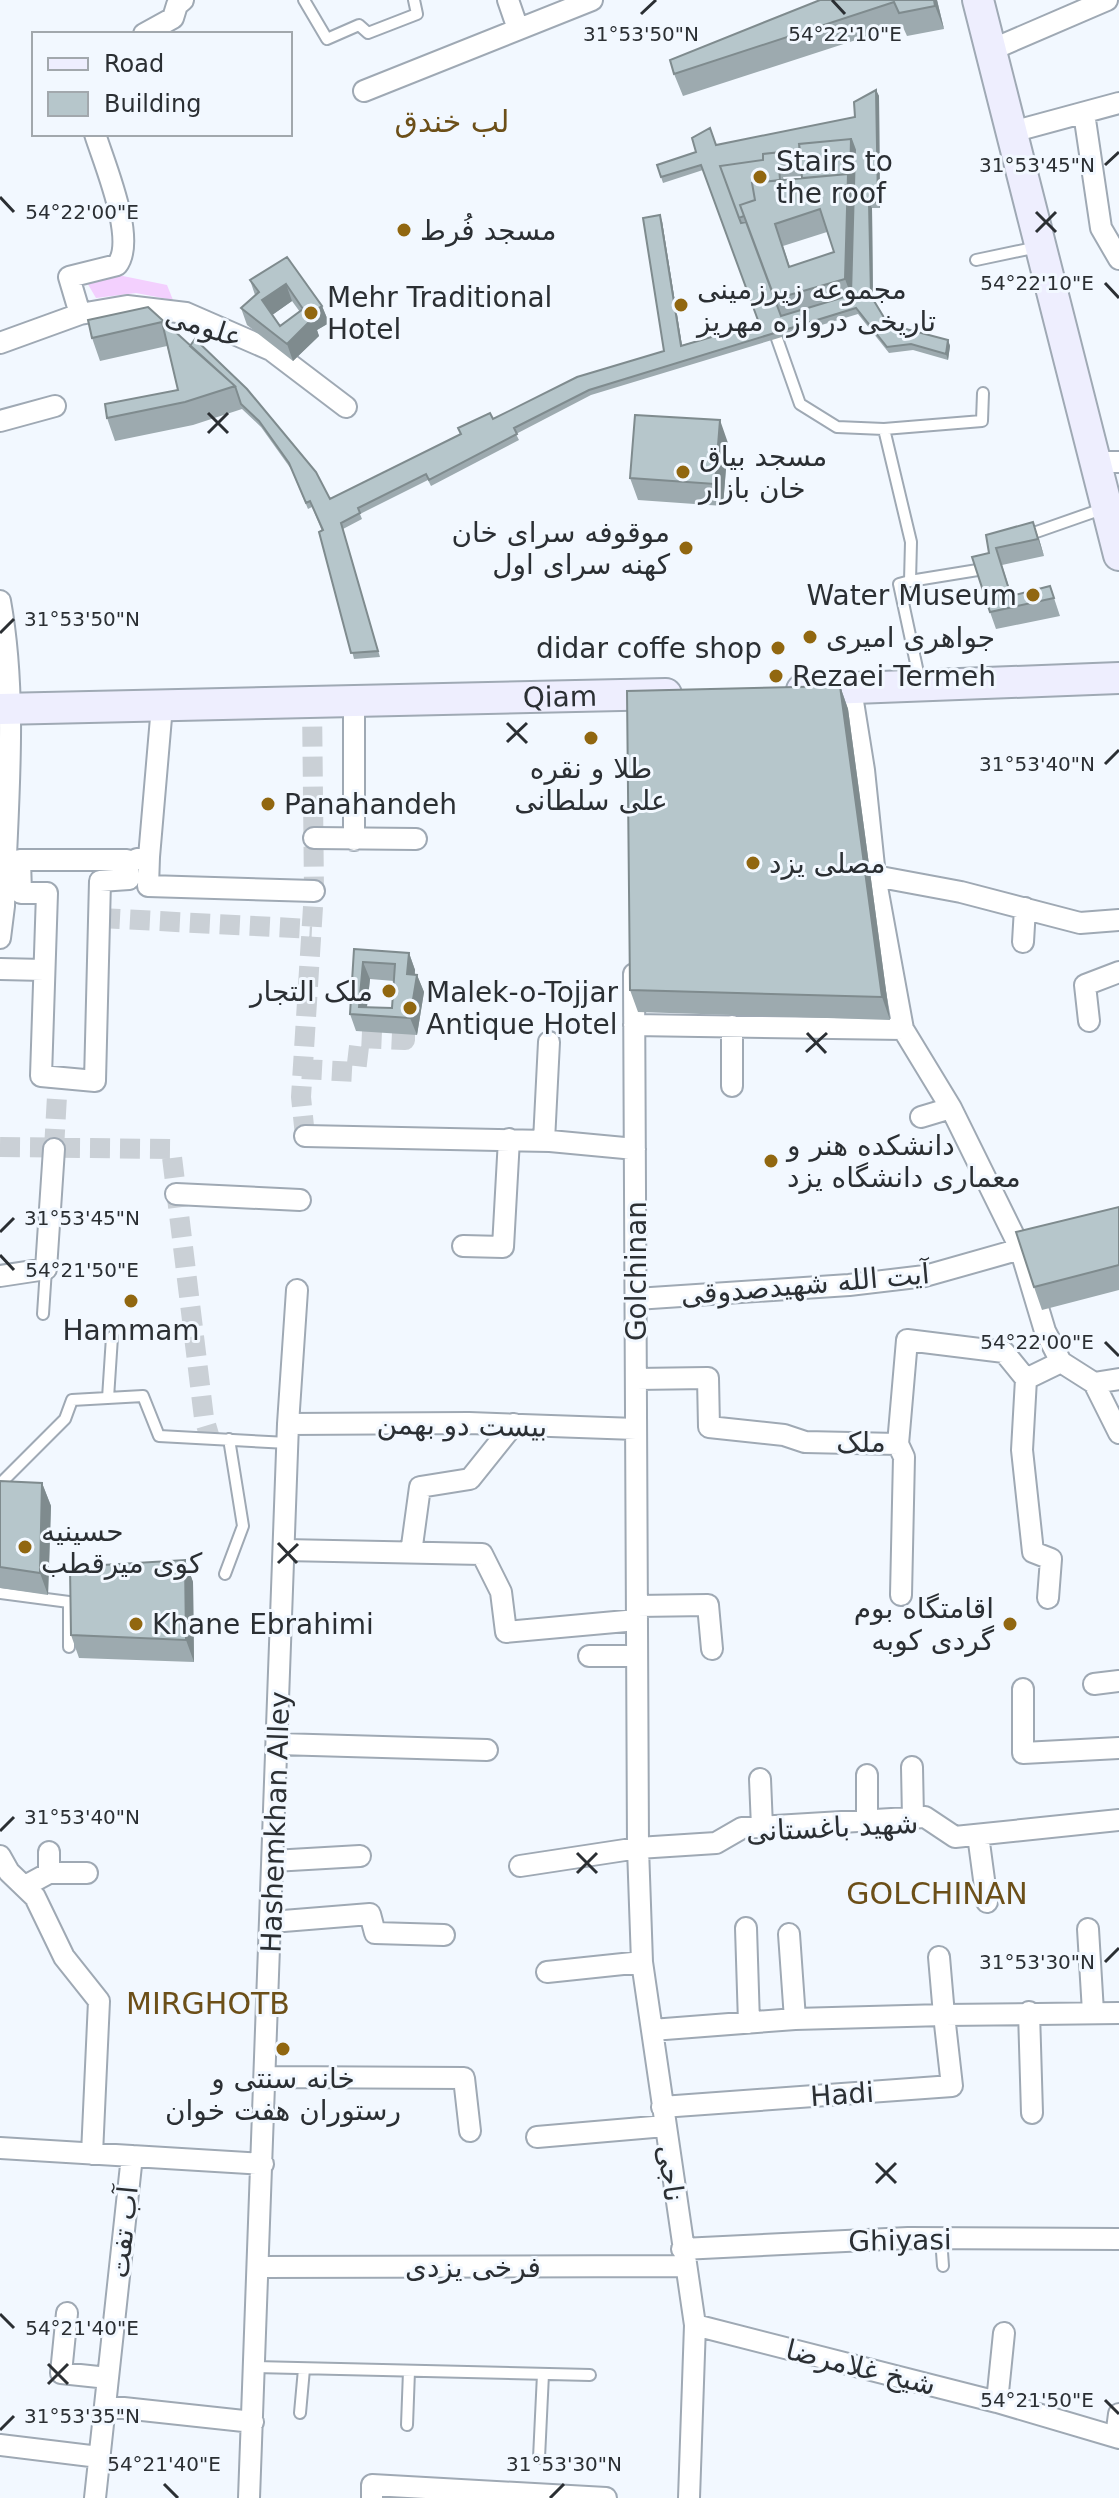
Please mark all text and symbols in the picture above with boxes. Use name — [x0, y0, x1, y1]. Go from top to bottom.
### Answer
text: 31°53'50"N — [583, 22, 699, 46]
text: 54°22'10"E — [788, 22, 902, 46]
legend — [32, 32, 292, 136]
text: Road — [104, 50, 164, 78]
text: Building — [104, 90, 201, 118]
district label: لب خندق — [395, 104, 509, 139]
place label: Stairs to the roof — [776, 145, 893, 210]
text: 31°53'45"N — [979, 153, 1095, 177]
marker: Stairs to the roof — [751, 168, 769, 186]
text: 54°22'00"E — [25, 200, 139, 224]
place label: مسجد فُرط — [420, 213, 556, 247]
marker: مسجد فُرط — [395, 221, 413, 239]
text: 54°22'10"E — [980, 271, 1094, 295]
place label: مجموعه زیرزمینی تاریخی دروازه مهریز — [695, 273, 936, 338]
place label: Mehr Traditional Hotel — [327, 281, 552, 346]
marker: مجموعه زیرزمینی تاریخی دروازه مهریز — [672, 296, 690, 314]
street label: علومی — [161, 299, 246, 354]
marker: Mehr Traditional Hotel — [302, 304, 320, 322]
place label: مسجد بیاق خان بازار — [697, 440, 827, 505]
marker: مسجد بیاق خان بازار — [674, 463, 692, 481]
place label: موقوفه سرای خان کهنه سرای اول — [451, 516, 671, 581]
marker: موقوفه سرای خان کهنه سرای اول — [677, 539, 695, 557]
place label: Water Museum — [807, 579, 1017, 612]
marker: Water Museum — [1024, 586, 1042, 604]
text: 31°53'50"N — [24, 607, 140, 631]
place label: جواهری امیری — [826, 621, 995, 654]
marker: جواهری امیری — [801, 628, 819, 646]
place label: didar coffe shop — [536, 632, 762, 665]
marker: didar coffe shop — [769, 639, 787, 657]
place label: Rezaei Termeh — [792, 660, 996, 693]
marker: Rezaei Termeh — [767, 667, 785, 685]
street label: Qiam — [522, 680, 597, 714]
marker: طلا و نقره علی سلطانی — [582, 729, 600, 747]
place label: طلا و نقره علی سلطانی — [514, 752, 668, 817]
text: 31°53'40"N — [979, 752, 1095, 776]
place label: Panahandeh — [284, 788, 457, 821]
marker: Panahandeh — [259, 795, 277, 813]
place label: مصلی یزد — [769, 847, 886, 880]
marker: مصلی یزد — [744, 854, 762, 872]
place label: ملک التجار — [248, 975, 373, 1008]
place label: Malek-o-Tojjar Antique Hotel — [426, 976, 619, 1041]
marker: ملک التجار — [380, 982, 398, 1000]
marker: Malek-o-Tojjar Antique Hotel — [401, 999, 419, 1017]
place label: دانشکده هنر و معماری دانشگاه یزد — [785, 1129, 1021, 1194]
marker: دانشکده هنر و معماری دانشگاه یزد — [762, 1152, 780, 1170]
street label: Golchinan — [620, 1201, 653, 1341]
text: 31°53'45"N — [24, 1206, 140, 1230]
street label: آیت الله شهیدصدوقی — [679, 1257, 932, 1312]
text: 54°21'50"E — [25, 1258, 139, 1282]
marker: Hammam — [122, 1292, 140, 1310]
place label: Hammam — [62, 1314, 200, 1347]
text: 54°22'00"E — [980, 1330, 1094, 1354]
street label: بیست دو بهمن — [376, 1408, 548, 1443]
street label: ملک — [836, 1426, 886, 1459]
place label: حسینیه کوی میرقطب — [41, 1515, 203, 1580]
marker: حسینیه کوی میرقطب — [16, 1538, 34, 1556]
place label: اقامتگاه بوم گردی کوبه — [854, 1592, 995, 1657]
place label: Khane Ebrahimi — [152, 1608, 374, 1641]
marker: Khane Ebrahimi — [127, 1615, 145, 1633]
marker: اقامتگاه بوم گردی کوبه — [1001, 1615, 1019, 1633]
street label: Hashemkhan Alley — [254, 1691, 297, 1953]
text: 31°53'40"N — [24, 1805, 140, 1829]
street label: شهید باغستانی — [745, 1807, 919, 1848]
district label: GOLCHINAN — [846, 1876, 1028, 1911]
text: 31°53'30"N — [979, 1950, 1095, 1974]
district label: MIRGHOTB — [126, 1986, 290, 2021]
marker: خانه سنتی و رستوران هفت خوان — [274, 2040, 292, 2058]
place label: خانه سنتی و رستوران هفت خوان — [165, 2062, 401, 2127]
street label: Hadi — [809, 2076, 875, 2113]
street label: ناجی — [650, 2143, 691, 2204]
street label: آب تفت — [102, 2183, 145, 2280]
street label: Ghiyasi — [848, 2223, 952, 2258]
street label: فرخی یزدی — [405, 2251, 541, 2284]
text: 54°21'40"E — [25, 2316, 139, 2340]
street label: شیخ غلامرضا — [783, 2333, 939, 2402]
text: 54°21'50"E — [980, 2388, 1094, 2412]
text: 31°53'35"N — [24, 2404, 140, 2428]
text: 54°21'40"E — [107, 2452, 221, 2476]
text: 31°53'30"N — [506, 2452, 622, 2476]

